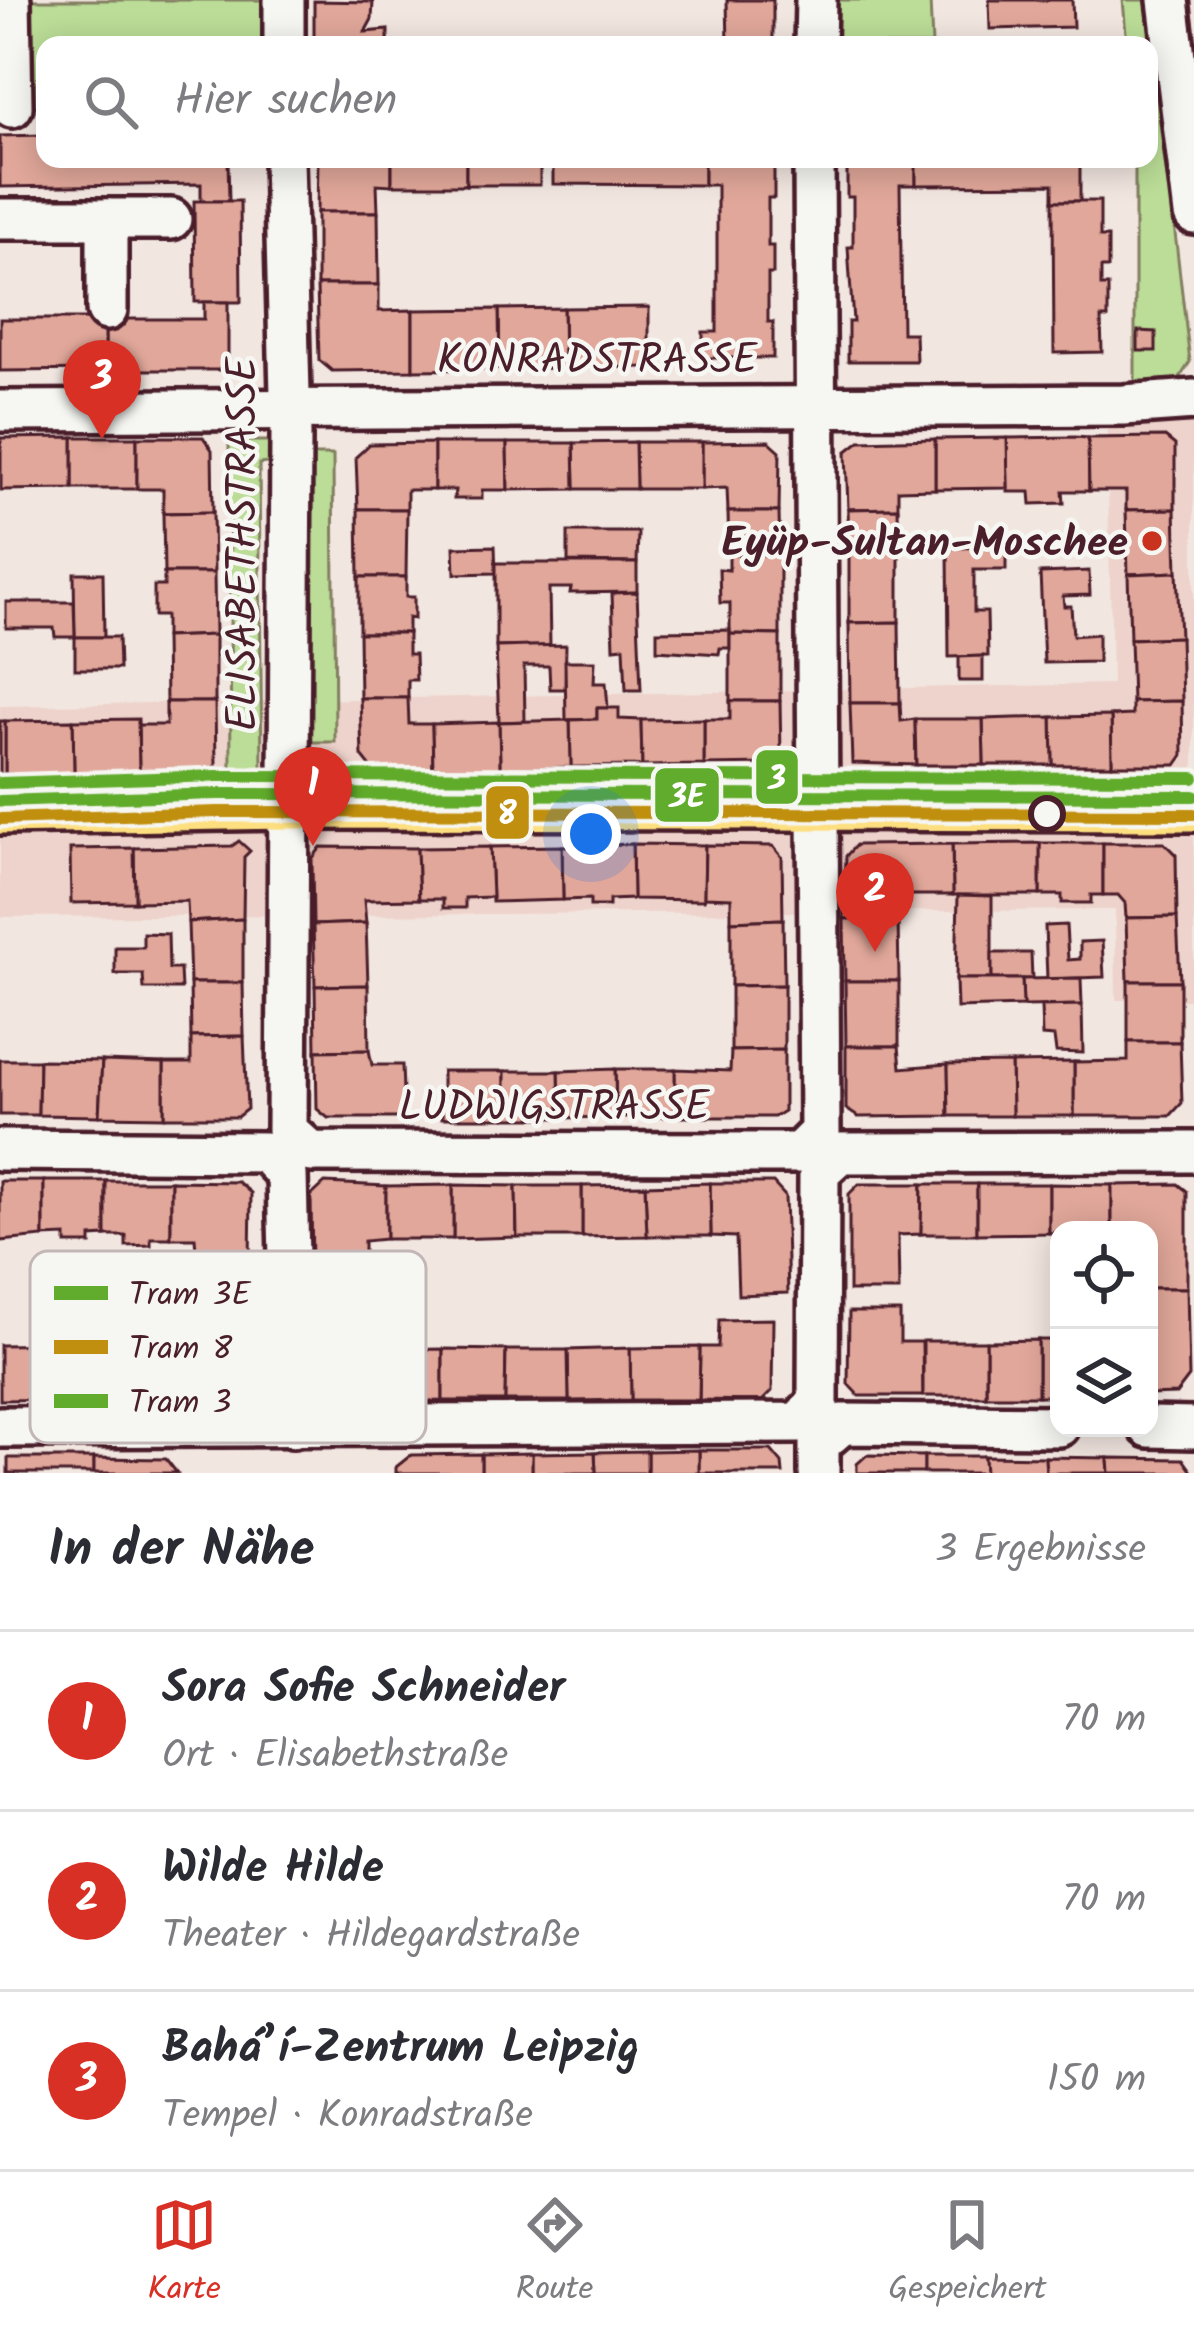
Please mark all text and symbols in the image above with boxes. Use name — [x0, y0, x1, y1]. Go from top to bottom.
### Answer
search box — [36, 36, 1158, 168]
text: Hier suchen — [174, 66, 397, 138]
icon: search — [78, 69, 144, 135]
street label: KONRADSTRASSE — [437, 328, 759, 395]
pin: 3 — [63, 340, 141, 439]
street label: ELISABETHSTRASSE — [211, 355, 278, 731]
place label: Eyüp-Sultan-Moschee — [722, 511, 1128, 578]
marker: Eyüp-Sultan-Moschee — [1139, 528, 1165, 554]
pin: 1 — [274, 747, 352, 846]
line badge: 3 — [754, 748, 800, 806]
text: 3 — [767, 754, 786, 807]
line badge: 3E — [653, 766, 721, 824]
text: 3E — [668, 772, 707, 825]
line badge: 8 — [484, 784, 531, 841]
text: 8 — [497, 789, 517, 842]
unlabelled marker — [1030, 797, 1064, 831]
your location — [561, 804, 621, 864]
pin: 2 — [836, 853, 914, 952]
street label: LUDWIGSTRASSE — [399, 1075, 711, 1142]
map controls — [1050, 1221, 1158, 1437]
button: locate — [1050, 1221, 1158, 1329]
legend — [30, 1251, 426, 1443]
text: Tram 3E — [129, 1270, 251, 1323]
text: Tram 8 — [129, 1324, 233, 1377]
button: layers — [1050, 1329, 1158, 1437]
text: Tram 3 — [129, 1378, 231, 1431]
text: In der Nähe — [48, 1511, 314, 1592]
text: 3 Ergebnisse — [935, 1520, 1146, 1582]
text: Sora Sofie Schneider — [162, 1654, 565, 1726]
text: 1 — [81, 1690, 93, 1752]
text: 70 m — [1062, 1690, 1146, 1752]
text: Ort · Elisabethstraße — [162, 1726, 508, 1788]
text: Wilde Hilde — [162, 1834, 384, 1906]
text: 2 — [76, 1870, 98, 1932]
text: 70 m — [1062, 1870, 1146, 1932]
text: Theater · Hildegardstraße — [162, 1906, 580, 1968]
text: Bahá’í-Zentrum Leipzig — [162, 2014, 639, 2086]
text: 3 — [76, 2050, 98, 2112]
text: 150 m — [1047, 2050, 1146, 2112]
text: Tempel · Konradstraße — [162, 2086, 533, 2148]
tab: Karte — [147, 2192, 221, 2317]
tab: Route — [516, 2192, 593, 2317]
tab: Gespeichert — [888, 2192, 1047, 2317]

